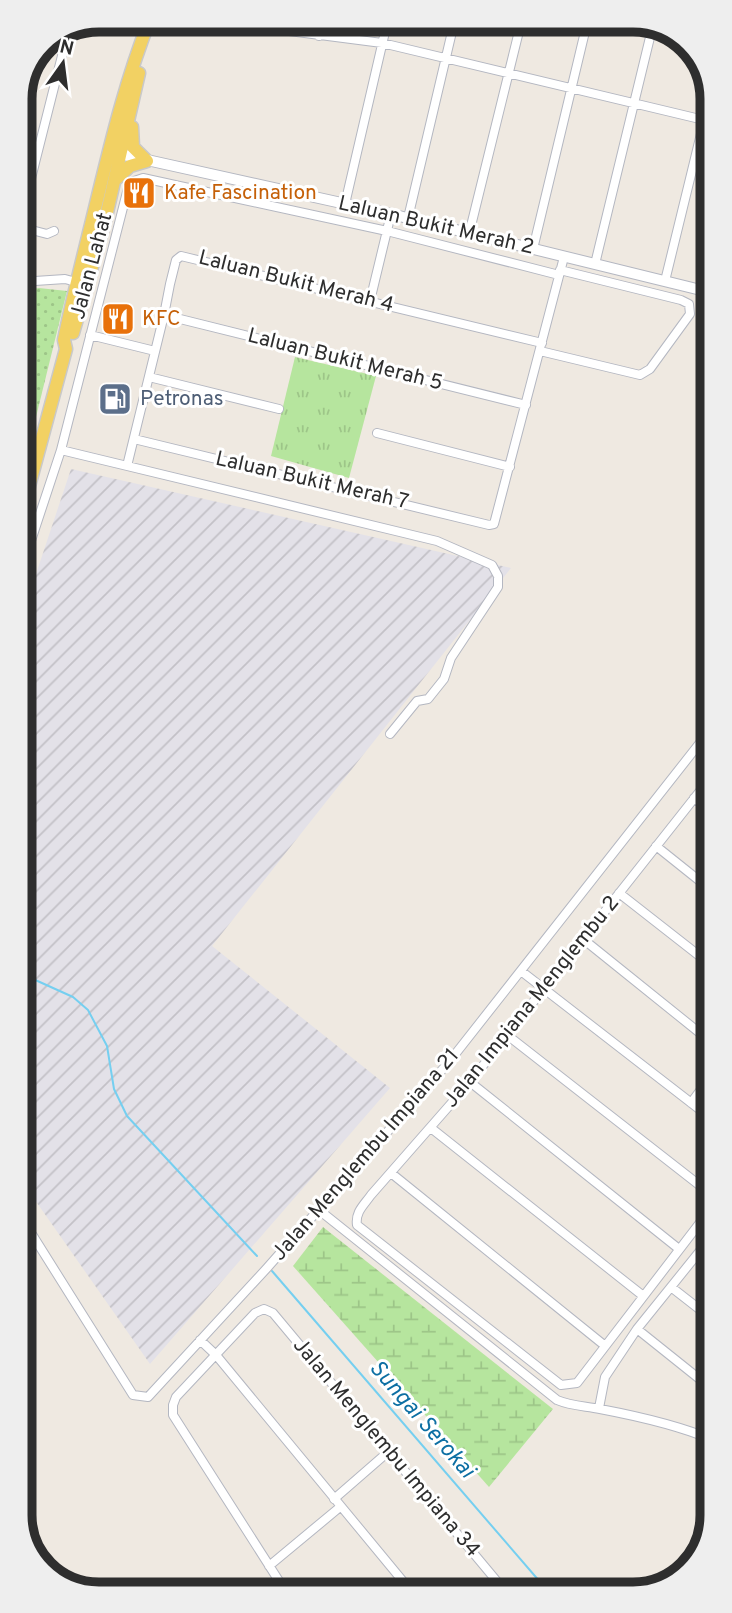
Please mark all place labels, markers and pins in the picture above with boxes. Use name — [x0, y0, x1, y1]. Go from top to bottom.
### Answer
restaurant icon: Kafe Fascination — [120, 174, 158, 212]
place label: Kafe Fascination — [164, 180, 317, 207]
restaurant icon: KFC — [99, 300, 137, 338]
place label: KFC — [142, 306, 181, 333]
fuel station icon: Petronas — [96, 380, 134, 418]
place label: Petronas — [140, 386, 224, 413]

